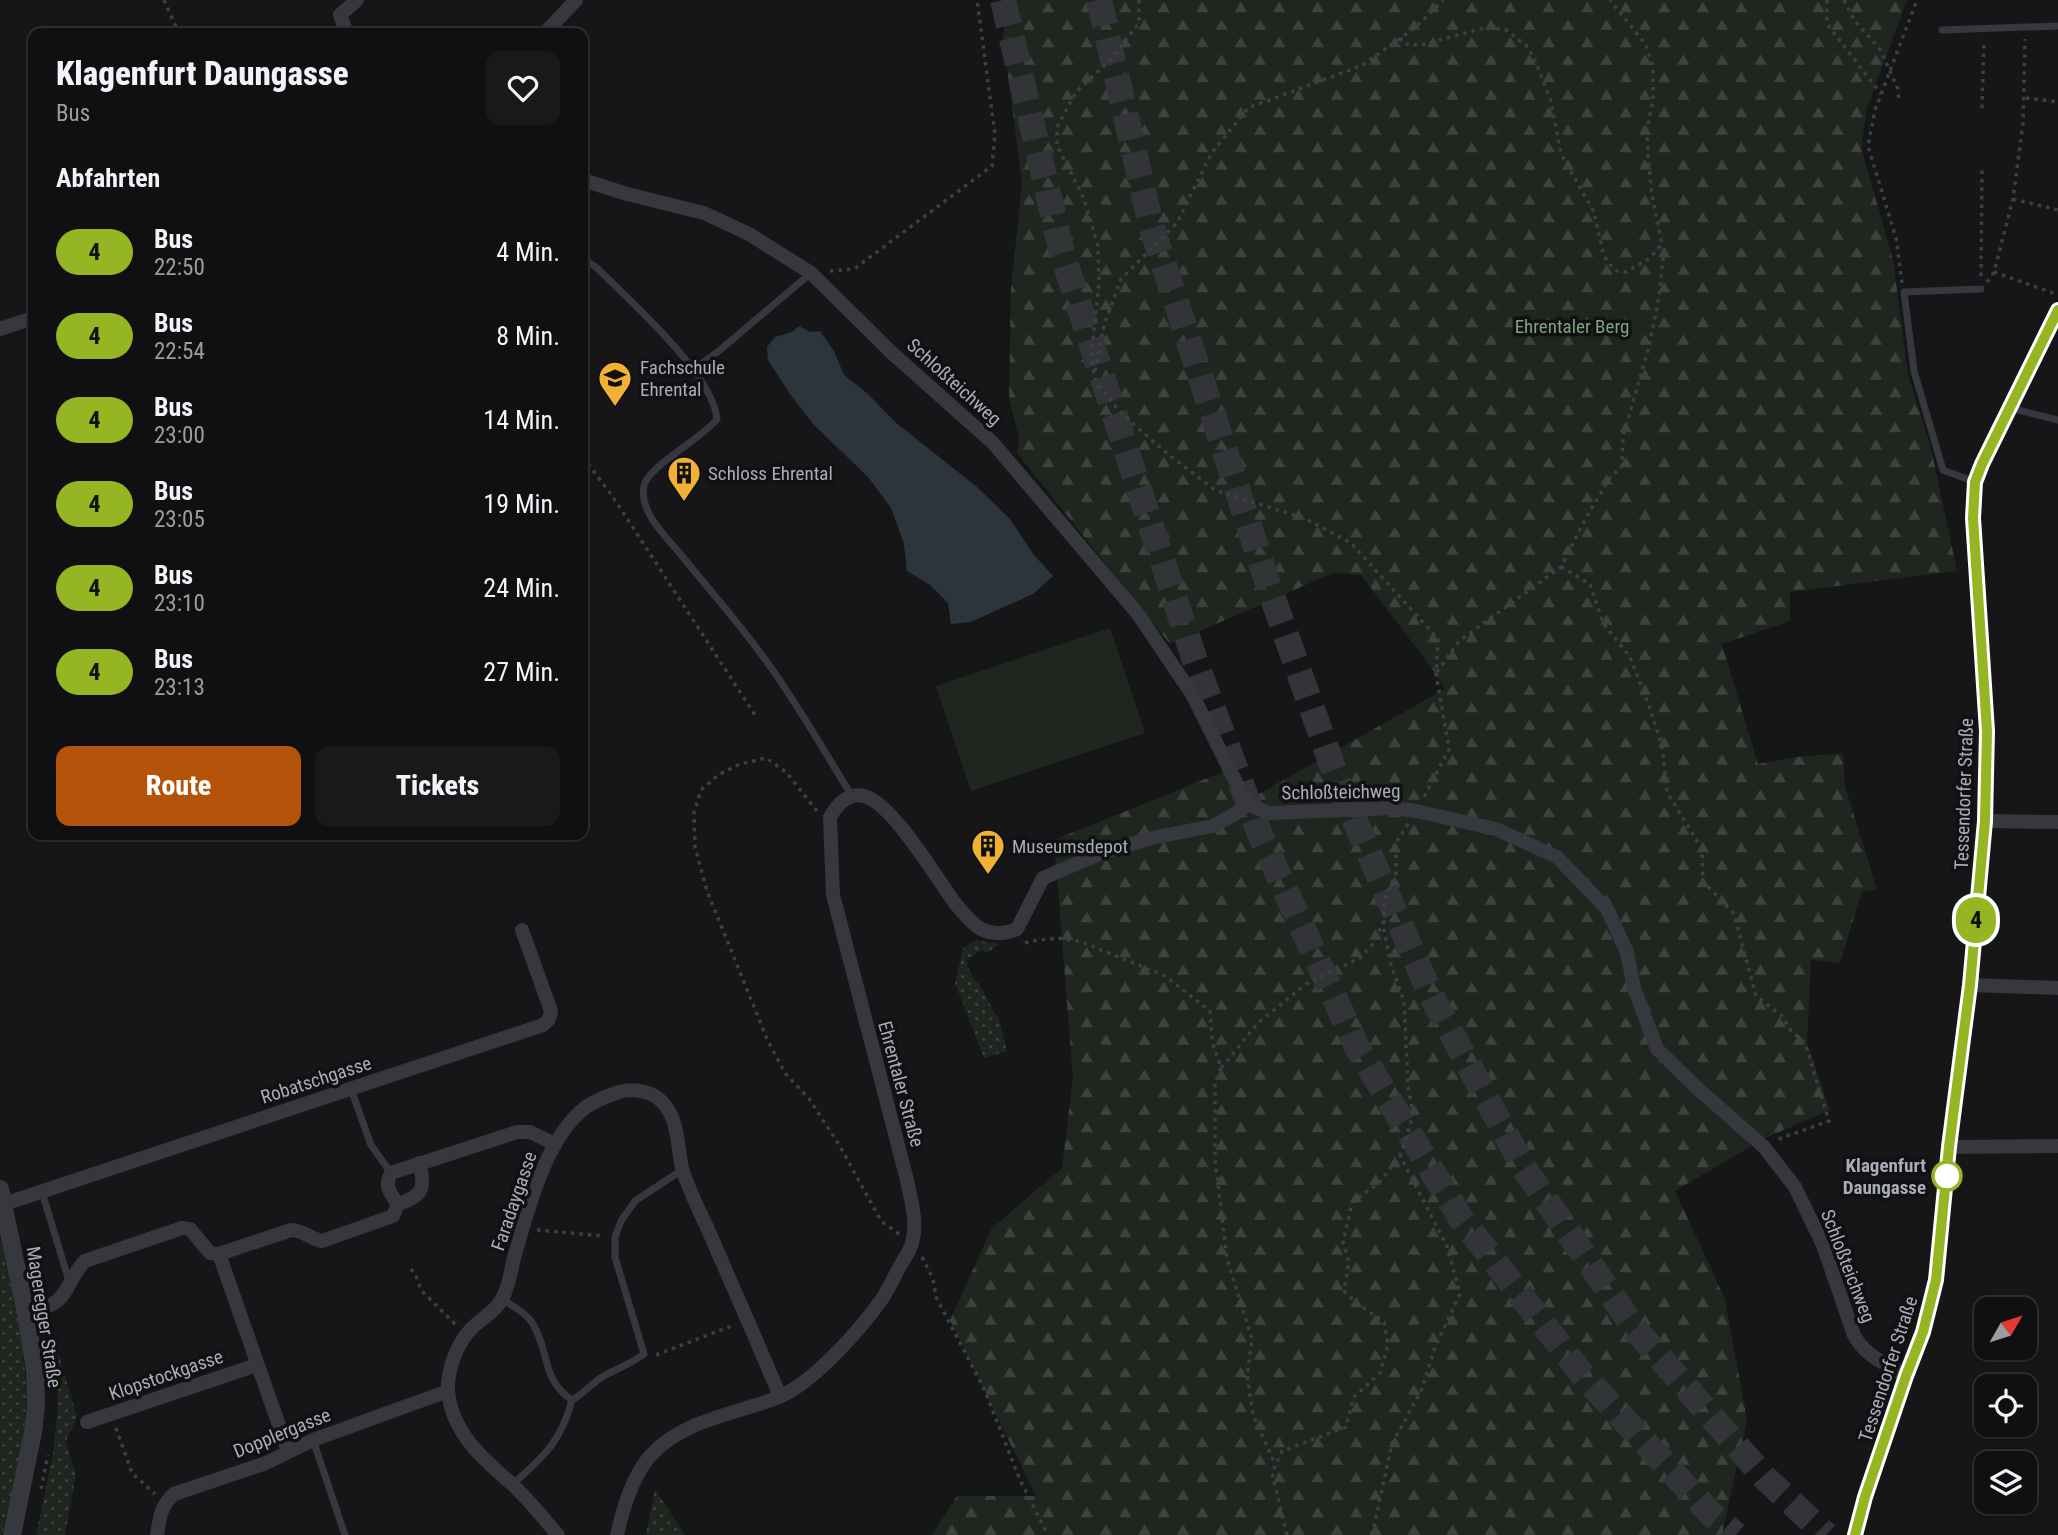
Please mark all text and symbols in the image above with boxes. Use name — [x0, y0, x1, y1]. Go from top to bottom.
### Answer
button: heart — [486, 51, 560, 125]
text: Klagenfurt Daungasse — [56, 54, 349, 93]
text: Bus — [56, 100, 90, 127]
text: Abfahrten — [56, 163, 160, 193]
text: Bus — [154, 224, 193, 254]
text: 4 Min. — [496, 237, 560, 267]
text: 4 — [88, 238, 101, 266]
text: 22:50 — [154, 254, 205, 281]
text: Bus — [154, 308, 193, 338]
park label: Ehrentaler Berg — [1515, 315, 1629, 338]
text: 8 Min. — [496, 321, 560, 351]
text: 4 — [88, 322, 101, 350]
street label: Schloßteichweg — [902, 334, 1006, 430]
text: 22:54 — [154, 338, 205, 365]
place label: Fachschule Ehrental — [640, 356, 725, 401]
school or university icon: Fachschule Ehrental — [596, 359, 634, 408]
text: Bus — [154, 392, 193, 422]
text: 14 Min. — [483, 405, 560, 435]
text: 4 — [88, 406, 101, 434]
text: 23:00 — [154, 422, 205, 449]
building icon: Schloss Ehrental — [665, 454, 703, 503]
place label: Schloss Ehrental — [708, 462, 833, 485]
text: Bus — [154, 476, 193, 506]
text: 19 Min. — [483, 489, 560, 519]
text: 4 — [88, 490, 101, 518]
text: 23:05 — [154, 506, 205, 533]
text: Bus — [154, 560, 193, 590]
text: 24 Min. — [483, 573, 560, 603]
text: 4 — [88, 574, 101, 602]
text: 23:10 — [154, 590, 205, 617]
text: Bus — [154, 644, 193, 674]
text: 27 Min. — [483, 657, 560, 687]
text: 4 — [88, 658, 101, 686]
text: 23:13 — [154, 674, 205, 701]
street label: Tessendorfer Straße — [1950, 718, 1978, 870]
button: Route — [56, 746, 301, 826]
button: Tickets — [315, 746, 560, 826]
street label: Schloßteichweg — [1281, 779, 1401, 805]
building icon: Museumsdepot — [969, 827, 1007, 876]
place label: Museumsdepot — [1012, 835, 1128, 858]
line badge: 4 — [1953, 897, 1999, 943]
text: 4 — [1970, 906, 1982, 934]
street label: Ehrentaler Straße — [873, 1019, 929, 1150]
street label: Robatschgasse — [258, 1051, 374, 1109]
street label: Faradaygasse — [486, 1148, 542, 1254]
place label: Klagenfurt Daungasse — [1843, 1154, 1926, 1199]
marker: Klagenfurt Daungasse — [1932, 1161, 1962, 1191]
street label: Schloßteichweg — [1816, 1206, 1880, 1326]
street label: Mageregger Straße — [21, 1245, 67, 1389]
street label: Tessendorfer Straße — [1854, 1293, 1922, 1445]
north arrow — [1974, 1297, 2037, 1360]
map controls — [1974, 1297, 2037, 1514]
street label: Klopstockgasse — [106, 1345, 226, 1405]
button: locate — [1974, 1374, 2037, 1437]
street label: Dopplergasse — [230, 1403, 334, 1463]
button: layers — [1974, 1451, 2037, 1514]

